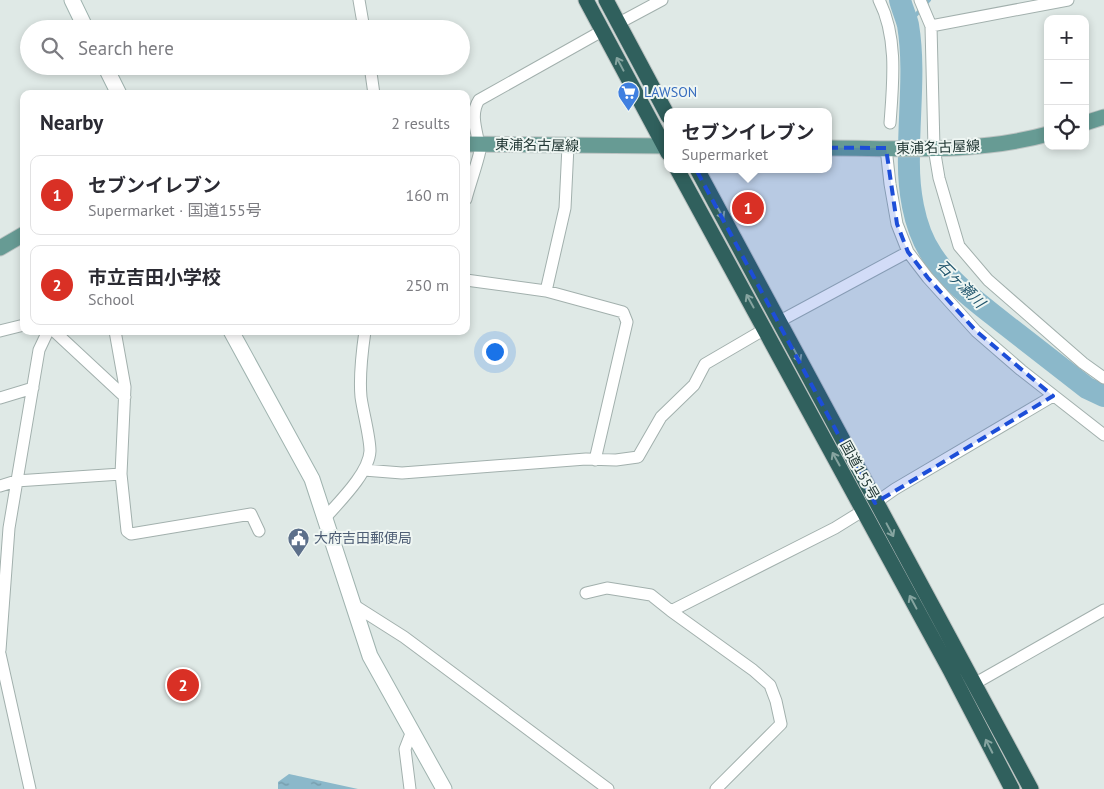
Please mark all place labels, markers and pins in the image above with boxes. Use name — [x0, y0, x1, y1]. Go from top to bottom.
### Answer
supermarket icon: LAWSON — [616, 80, 640, 111]
place label: LAWSON — [644, 83, 697, 101]
pin: 1 — [732, 189, 764, 227]
public building icon: 大府吉田郵便局 — [286, 526, 310, 557]
place label: 大府吉田郵便局 — [314, 529, 412, 547]
pin: 2 — [167, 666, 199, 704]

